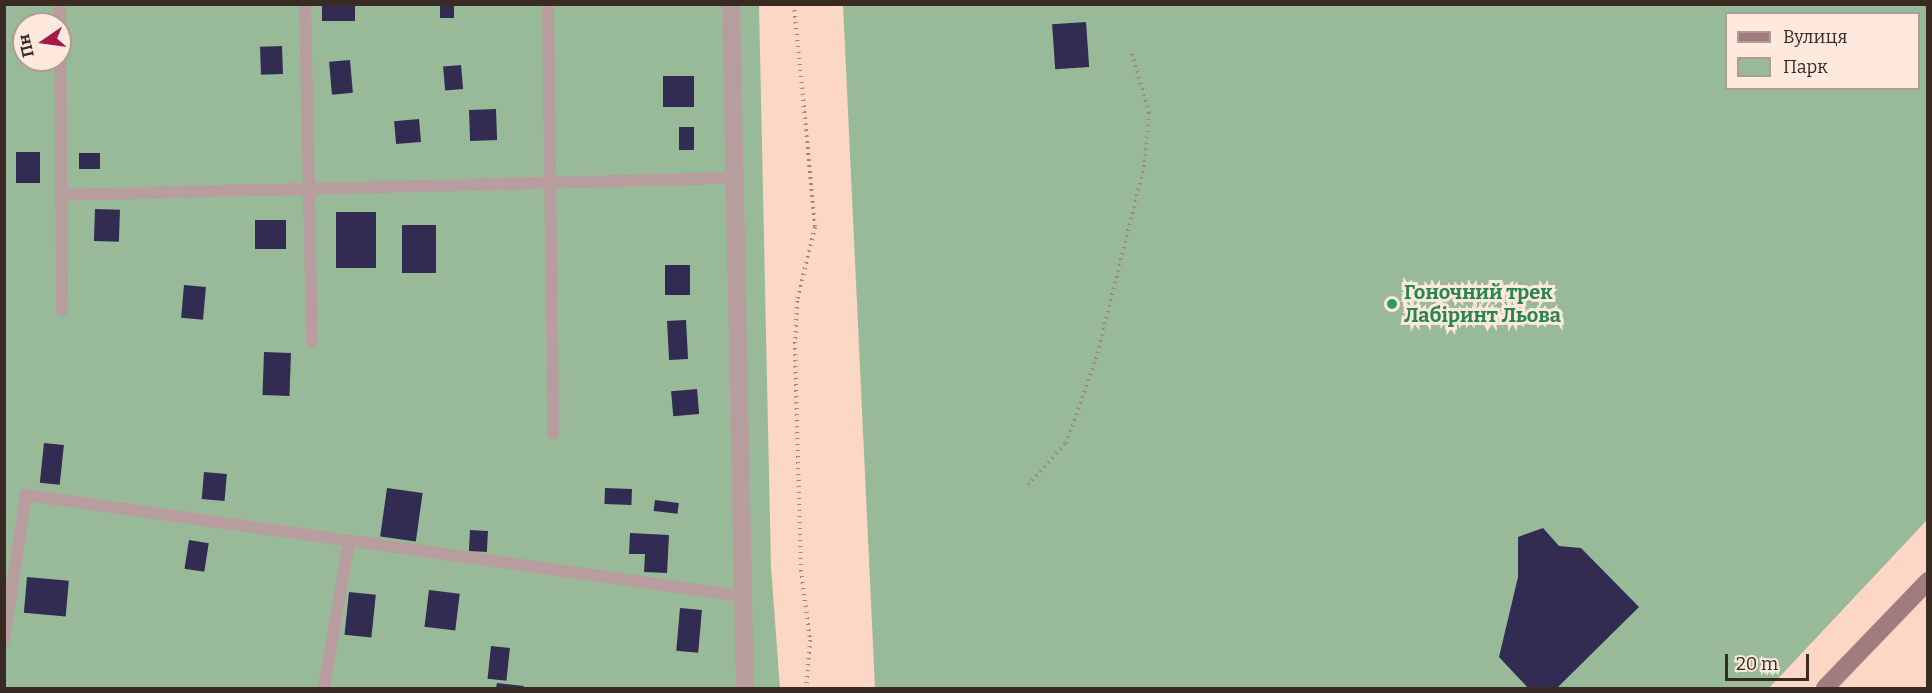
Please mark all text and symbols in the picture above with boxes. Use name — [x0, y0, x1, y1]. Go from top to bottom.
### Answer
north arrow — [12, 12, 72, 72]
legend — [1725, 12, 1920, 90]
text: Вулиця — [1783, 26, 1847, 48]
text: Пн — [14, 32, 38, 59]
text: Парк — [1783, 56, 1828, 78]
place label: Гоночний трек Лабіринт Льова — [1404, 280, 1561, 327]
marker: Гоночний трек Лабіринт Льова — [1385, 297, 1399, 311]
scale bar — [1728, 642, 1812, 680]
text: 20 m — [1736, 653, 1778, 675]

